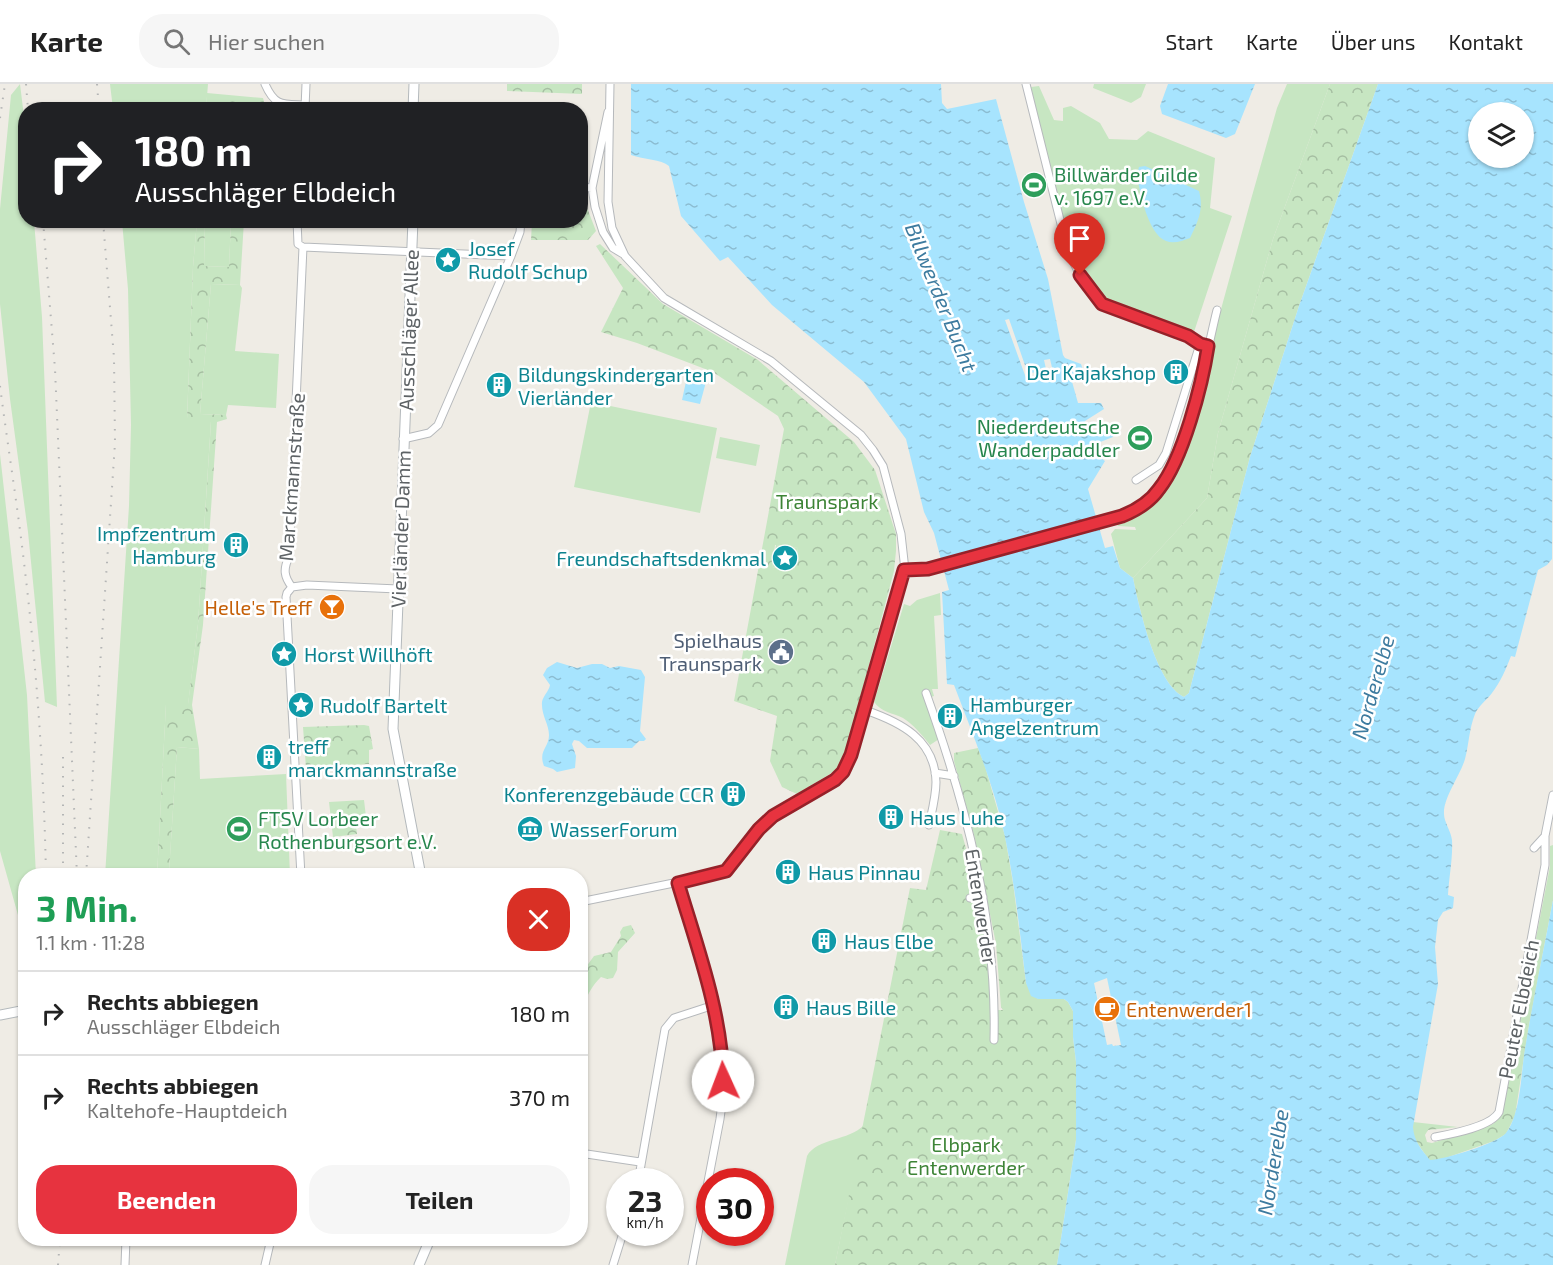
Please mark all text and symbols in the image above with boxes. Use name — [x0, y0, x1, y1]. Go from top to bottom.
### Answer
search box — [139, 14, 559, 68]
text: Karte — [30, 24, 103, 58]
icon: search — [160, 25, 193, 58]
text: Hier suchen — [208, 28, 325, 54]
text: Start — [1166, 29, 1213, 54]
text: Karte — [1246, 29, 1298, 54]
text: Über uns — [1331, 29, 1416, 54]
text: Kontakt — [1449, 29, 1523, 54]
map controls — [1468, 102, 1534, 168]
button: layers — [1468, 102, 1534, 168]
text: 180 m — [135, 124, 252, 174]
icon: right — [36, 126, 114, 204]
place label: Billwärder Gilde v. 1697 e.V. — [1054, 162, 1198, 209]
sports icon: Billwärder Gilde v. 1697 e.V. — [1019, 170, 1049, 200]
text: Ausschläger Elbdeich — [135, 175, 396, 207]
pin — [1054, 213, 1105, 275]
water label: Billwerder Bucht — [901, 219, 983, 375]
icon: arrive — [1063, 222, 1096, 255]
place label: Josef Rudolf Schup — [468, 236, 588, 283]
place icon: Josef Rudolf Schup — [433, 245, 463, 275]
street label: Ausschläger Allee — [393, 249, 423, 411]
building icon: Der Kajakshop — [1161, 357, 1191, 387]
place label: Der Kajakshop — [1026, 360, 1156, 384]
place label: Bildungskindergarten Vierländer — [518, 362, 714, 409]
building icon: Bildungskindergarten Vierländer — [484, 370, 514, 400]
street label: Marckmannstraße — [273, 392, 309, 562]
place label: Niederdeutsche Wanderpaddler — [977, 414, 1120, 461]
sports icon: Niederdeutsche Wanderpaddler — [1125, 423, 1155, 453]
street label: Vierländer Damm — [385, 450, 415, 608]
park label: Traunspark — [776, 489, 878, 513]
place label: Impfzentrum Hamburg — [97, 521, 216, 568]
building icon: Impfzentrum Hamburg — [221, 530, 251, 560]
place icon: Freundschaftsdenkmal — [770, 543, 800, 573]
place label: Freundschaftsdenkmal — [556, 546, 766, 570]
bar icon: Helle's Treff — [317, 592, 347, 622]
place label: Helle's Treff — [205, 595, 313, 619]
place label: Spielhaus Traunspark — [659, 628, 762, 675]
water label: Norderelbe — [1345, 632, 1399, 742]
public building icon: Spielhaus Traunspark — [766, 637, 796, 667]
place icon: Horst Willhöft — [269, 639, 299, 669]
place label: Horst Willhöft — [304, 642, 433, 666]
place icon: Rudolf Bartelt — [286, 690, 316, 720]
place label: Hamburger Angelzentrum — [970, 692, 1099, 739]
place label: Rudolf Bartelt — [320, 693, 448, 717]
building icon: Hamburger Angelzentrum — [935, 701, 965, 731]
place label: treff marckmannstraße — [288, 734, 457, 781]
building icon: treff marckmannstraße — [254, 742, 284, 772]
building icon: Konferenzgebäude CCR — [718, 779, 748, 809]
place label: Konferenzgebäude CCR — [504, 782, 714, 806]
building icon: Haus Luhe — [876, 802, 906, 832]
place label: Haus Luhe — [910, 805, 1004, 829]
place label: FTSV Lorbeer Rothenburgsort e.V. — [258, 806, 437, 853]
sports icon: FTSV Lorbeer Rothenburgsort e.V. — [224, 814, 254, 844]
museum icon: WasserForum — [515, 814, 545, 844]
place label: WasserForum — [550, 817, 678, 841]
street label: Entenwerder — [961, 847, 1003, 967]
building icon: Haus Pinnau — [773, 857, 803, 887]
place label: Haus Pinnau — [808, 860, 921, 884]
text: 3 Min. — [36, 886, 137, 929]
button: close — [507, 888, 570, 951]
building icon: Haus Elbe — [809, 926, 839, 956]
place label: Haus Elbe — [844, 929, 934, 953]
text: 1.1 km · 11:28 — [36, 930, 145, 954]
street label: Peuter Elbdeich — [1493, 937, 1543, 1081]
text: Rechts abbiegen — [87, 988, 259, 1014]
building icon: Haus Bille — [771, 992, 801, 1022]
cafe icon: Entenwerder1 — [1092, 994, 1122, 1024]
place label: Haus Bille — [806, 995, 896, 1019]
icon: right — [36, 997, 69, 1030]
place label: Entenwerder1 — [1126, 997, 1252, 1021]
text: 180 m — [510, 1000, 570, 1026]
text: Ausschläger Elbdeich — [87, 1014, 280, 1038]
position arrow — [691, 1049, 755, 1113]
text: Rechts abbiegen — [87, 1072, 259, 1098]
icon: right — [36, 1081, 69, 1114]
text: 370 m — [509, 1084, 570, 1110]
text: Kaltehofe-Hauptdeich — [87, 1098, 288, 1122]
water label: Norderelbe — [1251, 1107, 1293, 1217]
park label: Elbpark Entenwerder — [907, 1132, 1025, 1179]
button: Beenden — [36, 1165, 297, 1234]
button: Teilen — [309, 1165, 570, 1234]
speed limit sign: 30 — [696, 1168, 774, 1246]
text: 23 — [628, 1182, 662, 1218]
text: km/h — [626, 1213, 664, 1231]

